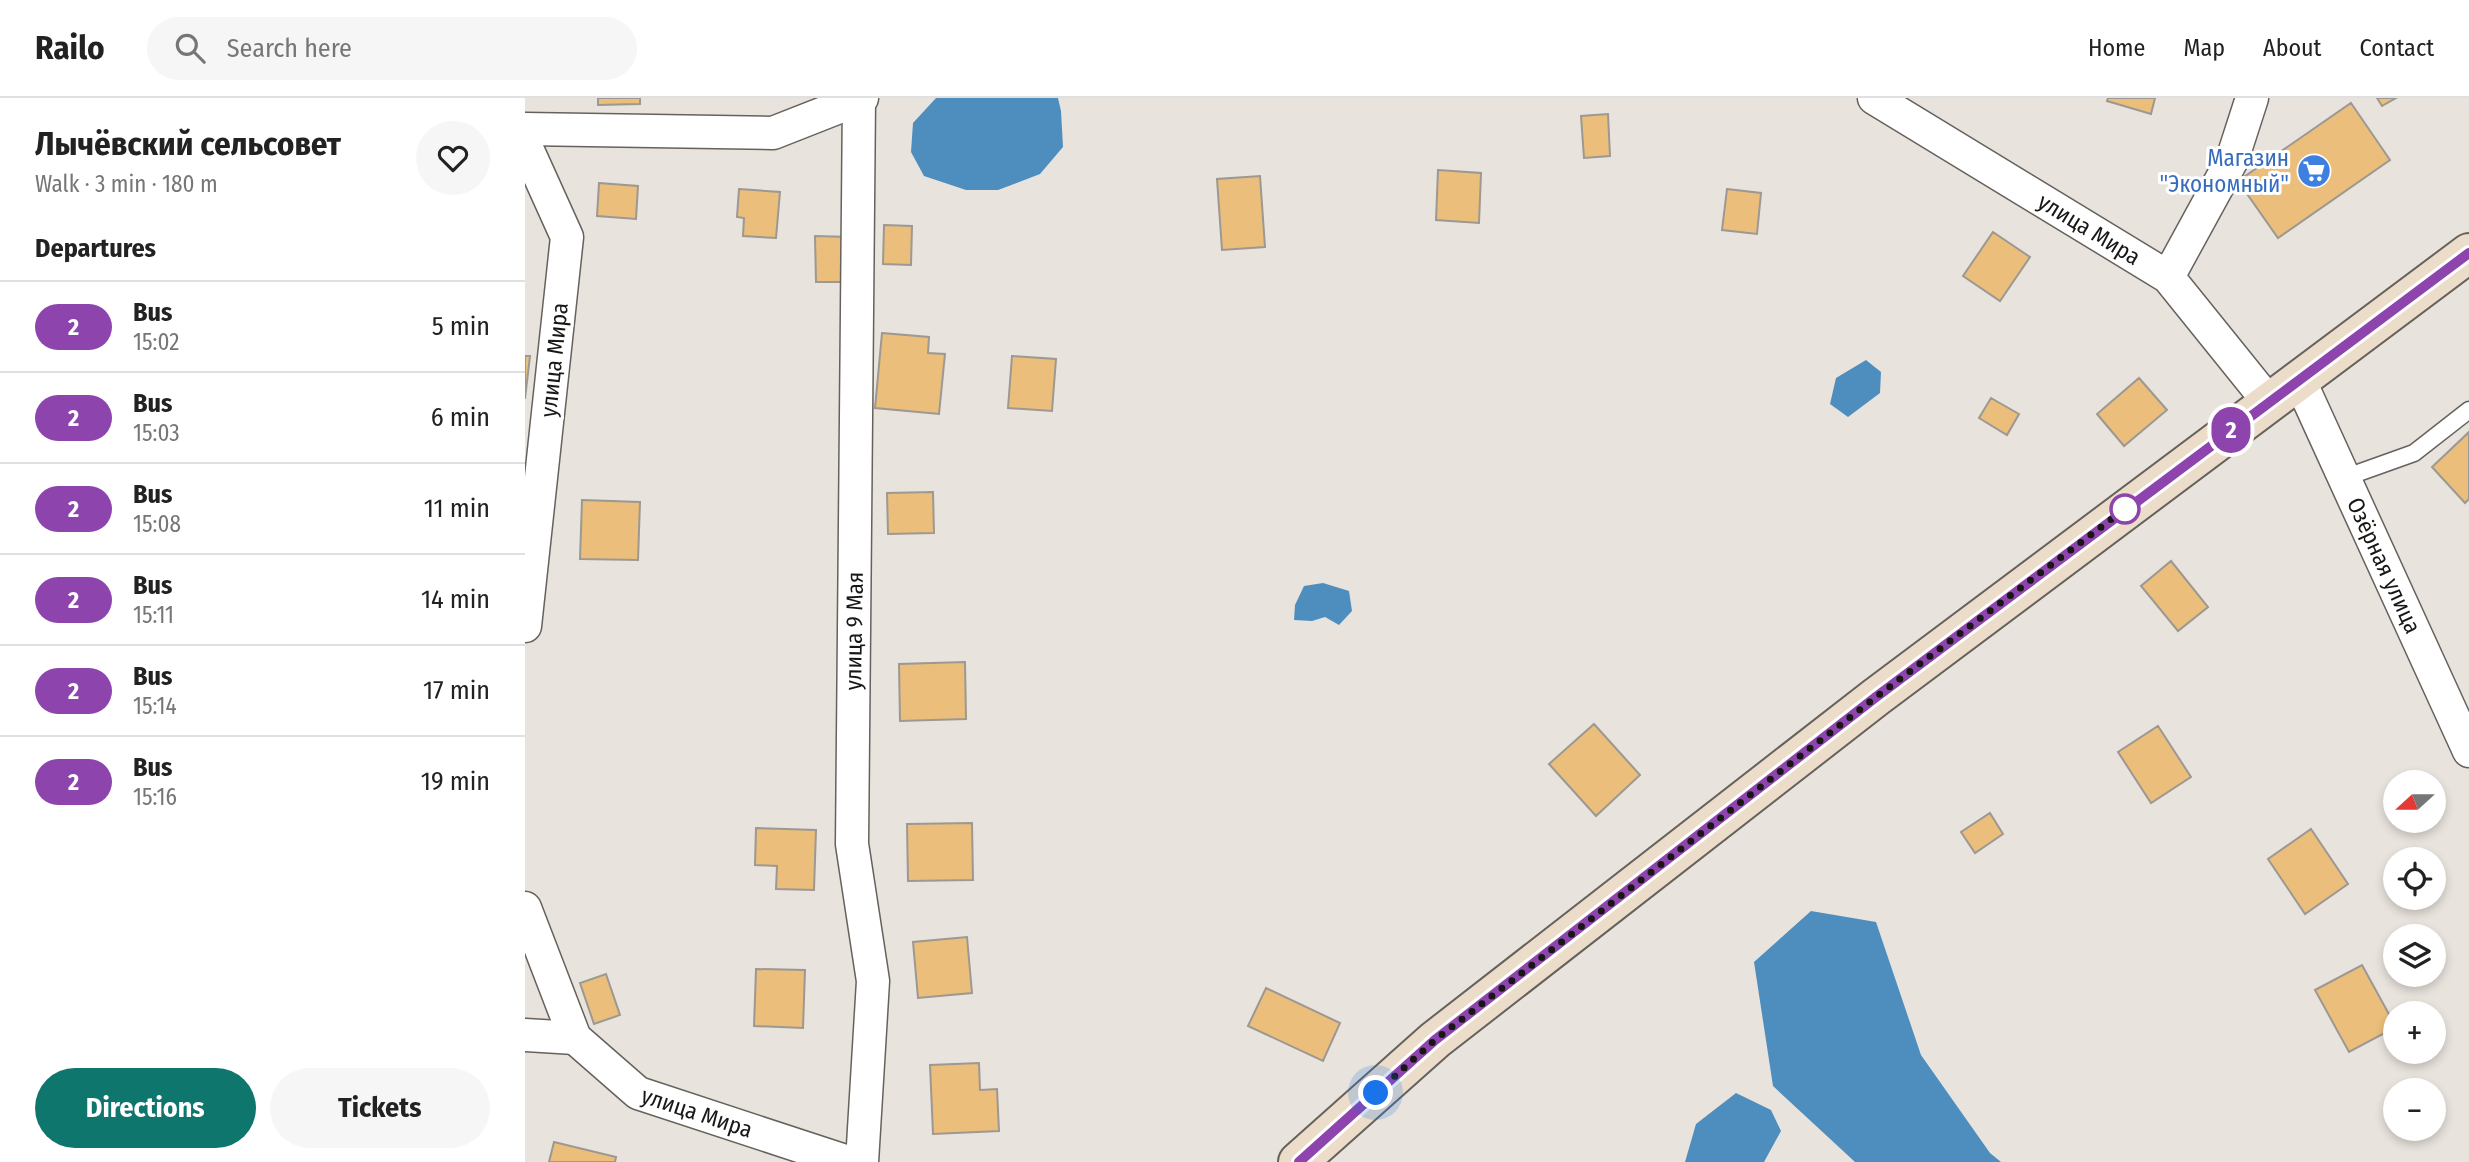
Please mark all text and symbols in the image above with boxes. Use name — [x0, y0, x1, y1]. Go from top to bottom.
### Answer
search box — [147, 17, 637, 80]
text: Railo — [35, 28, 105, 68]
icon: search — [171, 29, 209, 67]
text: Search here — [227, 33, 352, 64]
text: Home — [2088, 34, 2145, 62]
text: Map — [2183, 34, 2225, 62]
text: About — [2263, 34, 2321, 62]
text: Contact — [2359, 34, 2434, 62]
button: heart — [416, 121, 490, 195]
text: Лычёвский сельсовет — [35, 124, 341, 164]
place label: Магазин "Экономный" — [2160, 144, 2289, 198]
supermarket icon: Магазин "Экономный" — [2295, 152, 2333, 190]
text: Walk · 3 min · 180 m — [35, 170, 218, 198]
street label: улица Мира — [2033, 187, 2146, 271]
text: Departures — [35, 233, 156, 264]
text: Bus — [133, 297, 172, 328]
street label: улица Мира — [534, 301, 574, 419]
text: 5 min — [432, 311, 490, 342]
text: 2 — [68, 313, 79, 341]
text: 15:02 — [133, 328, 179, 356]
text: Bus — [133, 388, 172, 419]
text: 6 min — [431, 402, 490, 433]
text: 2 — [68, 404, 79, 432]
line badge: 2 — [2208, 407, 2254, 453]
text: 2 — [2225, 416, 2237, 444]
text: 15:03 — [133, 419, 180, 447]
text: Bus — [133, 479, 172, 510]
text: 11 min — [424, 493, 490, 524]
street label: Озёрная улица — [2341, 493, 2427, 638]
unlabelled marker — [2110, 494, 2140, 524]
text: 2 — [68, 495, 79, 523]
text: 15:08 — [133, 510, 181, 538]
text: Bus — [133, 570, 172, 601]
street label: улица 9 Мая — [839, 571, 869, 691]
text: 14 min — [421, 584, 490, 615]
text: 2 — [68, 586, 79, 614]
text: 15:11 — [133, 601, 174, 629]
text: Bus — [133, 661, 172, 692]
text: 17 min — [423, 675, 490, 706]
text: 2 — [68, 677, 79, 705]
text: 15:14 — [133, 692, 177, 720]
text: Bus — [133, 752, 172, 783]
text: 19 min — [421, 766, 490, 797]
text: 2 — [68, 768, 79, 796]
north arrow — [2383, 770, 2447, 833]
map controls — [2383, 770, 2446, 1141]
text: 15:16 — [133, 783, 177, 811]
button: locate — [2383, 847, 2446, 910]
button: layers — [2383, 924, 2446, 987]
button: + — [2383, 1001, 2446, 1064]
button: Directions — [35, 1068, 256, 1148]
button: Tickets — [270, 1068, 490, 1148]
your location — [1358, 1075, 1393, 1110]
button: − — [2383, 1078, 2446, 1141]
street label: улица Мира — [638, 1081, 756, 1144]

